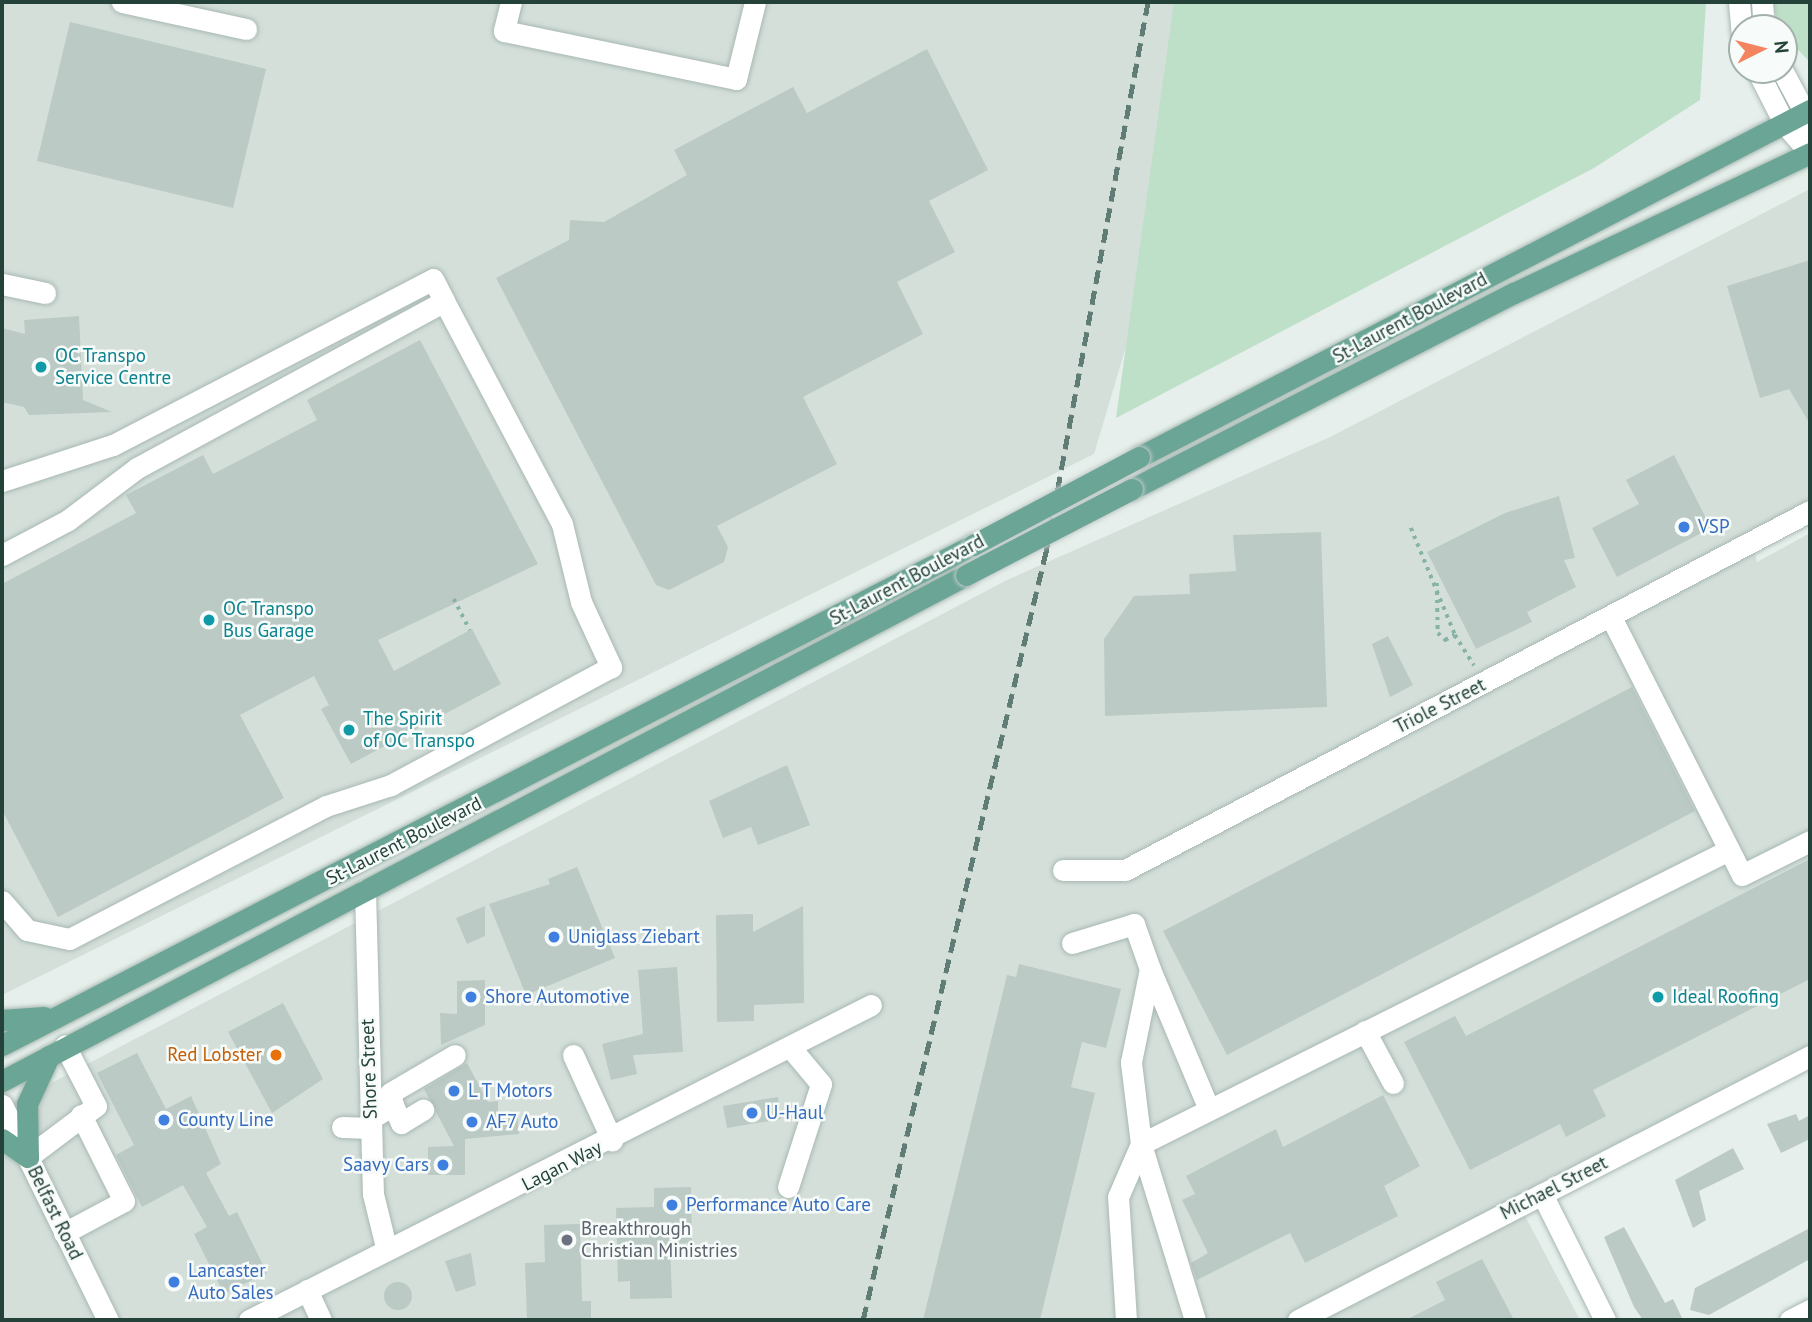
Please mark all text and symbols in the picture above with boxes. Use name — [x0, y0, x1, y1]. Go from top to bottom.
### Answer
north arrow — [1728, 14, 1798, 84]
text: N — [1769, 40, 1794, 54]
street label: St-Laurent Boulevard — [1329, 268, 1491, 368]
place label: OC Transpo Service Centre — [55, 345, 171, 389]
marker: OC Transpo Service Centre — [33, 359, 49, 375]
place label: VSP — [1698, 516, 1730, 538]
marker: VSP — [1676, 519, 1692, 535]
street label: St-Laurent Boulevard — [826, 530, 988, 630]
place label: OC Transpo Bus Garage — [223, 598, 315, 642]
marker: OC Transpo Bus Garage — [201, 612, 217, 628]
street label: Triole Street — [1391, 673, 1489, 739]
place label: The Spirit of OC Transpo — [363, 708, 476, 752]
marker: The Spirit of OC Transpo — [341, 722, 357, 738]
street label: St-Laurent Boulevard — [322, 792, 486, 890]
place label: Uniglass Ziebart — [568, 926, 700, 948]
marker: Uniglass Ziebart — [546, 929, 562, 945]
place label: Shore Automotive — [485, 986, 630, 1008]
place label: Ideal Roofing — [1672, 986, 1779, 1008]
marker: Shore Automotive — [463, 989, 479, 1005]
marker: Ideal Roofing — [1650, 989, 1666, 1005]
street label: Shore Street — [356, 1018, 382, 1120]
place label: Red Lobster — [167, 1044, 262, 1066]
marker: Red Lobster — [268, 1047, 284, 1063]
place label: L T Motors — [468, 1080, 555, 1102]
marker: L T Motors — [446, 1083, 462, 1099]
place label: U-Haul — [766, 1102, 823, 1124]
marker: U-Haul — [744, 1105, 760, 1121]
place label: County Line — [178, 1109, 274, 1131]
place label: AF7 Auto — [486, 1111, 560, 1133]
marker: County Line — [156, 1112, 172, 1128]
marker: AF7 Auto — [464, 1114, 480, 1130]
street label: Lagan Way — [518, 1136, 606, 1196]
street label: Michael Street — [1497, 1151, 1611, 1225]
place label: Saavy Cars — [342, 1154, 429, 1176]
marker: Saavy Cars — [435, 1157, 451, 1173]
street label: Belfast Road — [23, 1162, 87, 1264]
place label: Performance Auto Care — [686, 1194, 872, 1216]
marker: Performance Auto Care — [664, 1197, 680, 1213]
place label: Breakthrough Christian Ministries — [581, 1218, 737, 1262]
marker: Breakthrough Christian Ministries — [559, 1232, 575, 1248]
place label: Lancaster Auto Sales — [188, 1260, 274, 1304]
marker: Lancaster Auto Sales — [166, 1274, 182, 1290]

